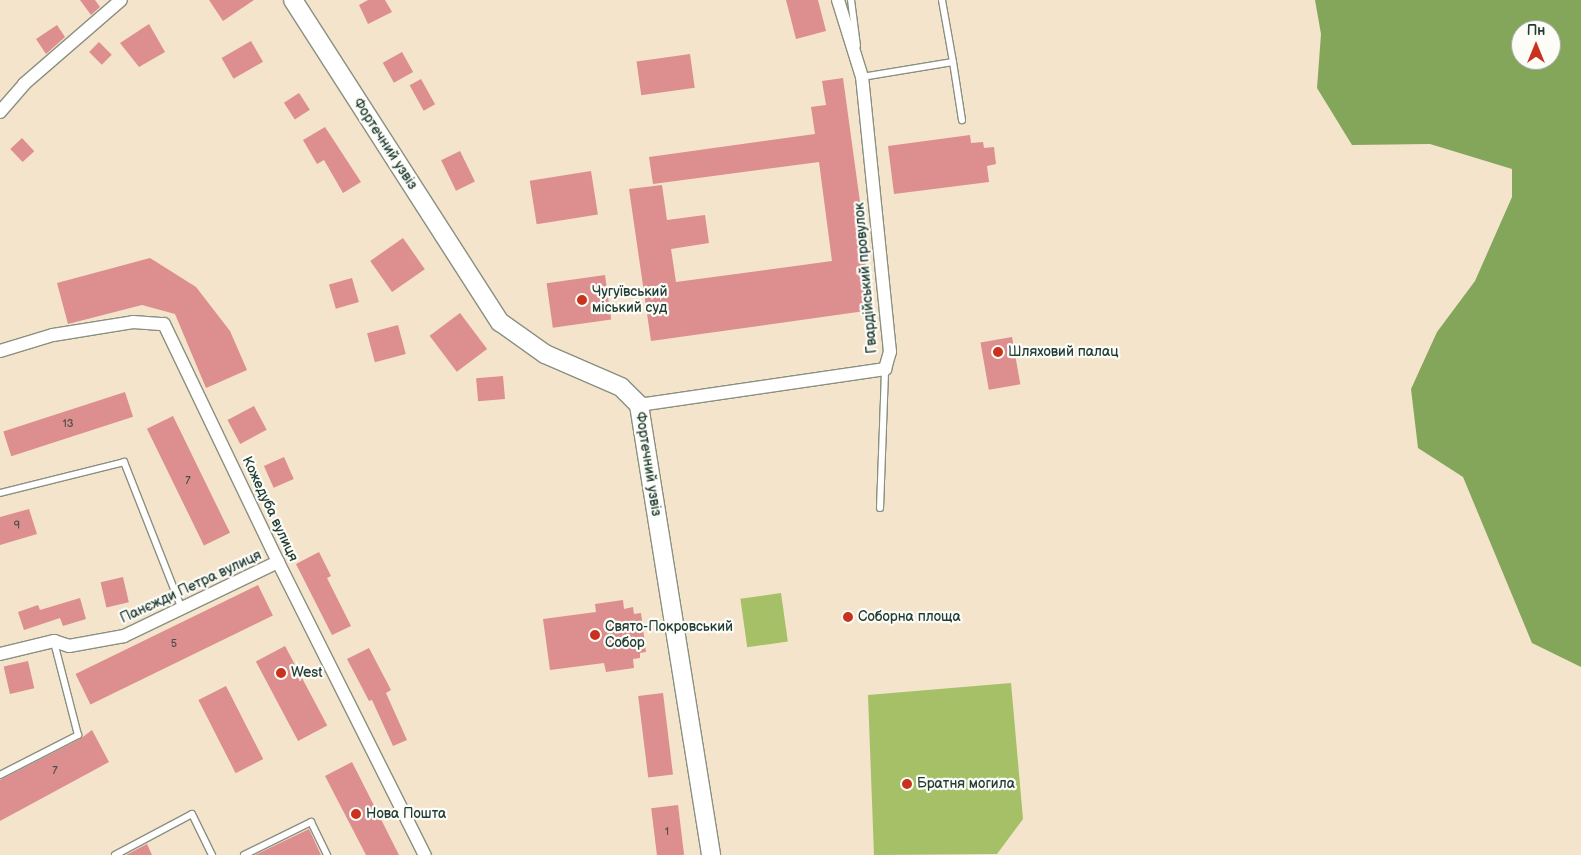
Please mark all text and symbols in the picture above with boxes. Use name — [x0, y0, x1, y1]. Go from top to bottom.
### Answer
north arrow — [1511, 20, 1561, 70]
text: Пн — [1527, 22, 1545, 39]
street label: Фортечний узвіз — [349, 95, 421, 193]
street label: Гвардійський провулок — [851, 202, 881, 354]
place label: Чугуївський міський суд — [592, 284, 667, 316]
marker: Чугуївський міський суд — [576, 294, 588, 306]
place label: Шляховий палац — [1008, 344, 1119, 360]
marker: Шляховий палац — [992, 346, 1004, 358]
street label: Фортечний узвіз — [631, 411, 665, 517]
house number: 13 — [62, 417, 74, 431]
street label: Кожедуба вулиця — [238, 454, 302, 564]
house number: 7 — [185, 474, 191, 488]
house number: 9 — [14, 519, 20, 533]
street label: Панєжди Петра вулиця — [118, 547, 264, 627]
place label: Соборна площа — [858, 609, 961, 625]
marker: Соборна площа — [842, 611, 854, 623]
place label: Свято-Покровський Собор — [605, 619, 733, 652]
marker: Свято-Покровський Собор — [589, 629, 601, 641]
house number: 5 — [171, 637, 177, 651]
place label: West — [291, 665, 322, 681]
marker: West — [275, 667, 287, 679]
house number: 7 — [52, 764, 58, 778]
place label: Братня могила — [917, 776, 1015, 792]
marker: Братня могила — [901, 778, 913, 790]
place label: Нова Пошта — [366, 806, 446, 822]
marker: Нова Пошта — [350, 808, 362, 820]
house number: 1 — [665, 825, 669, 839]

